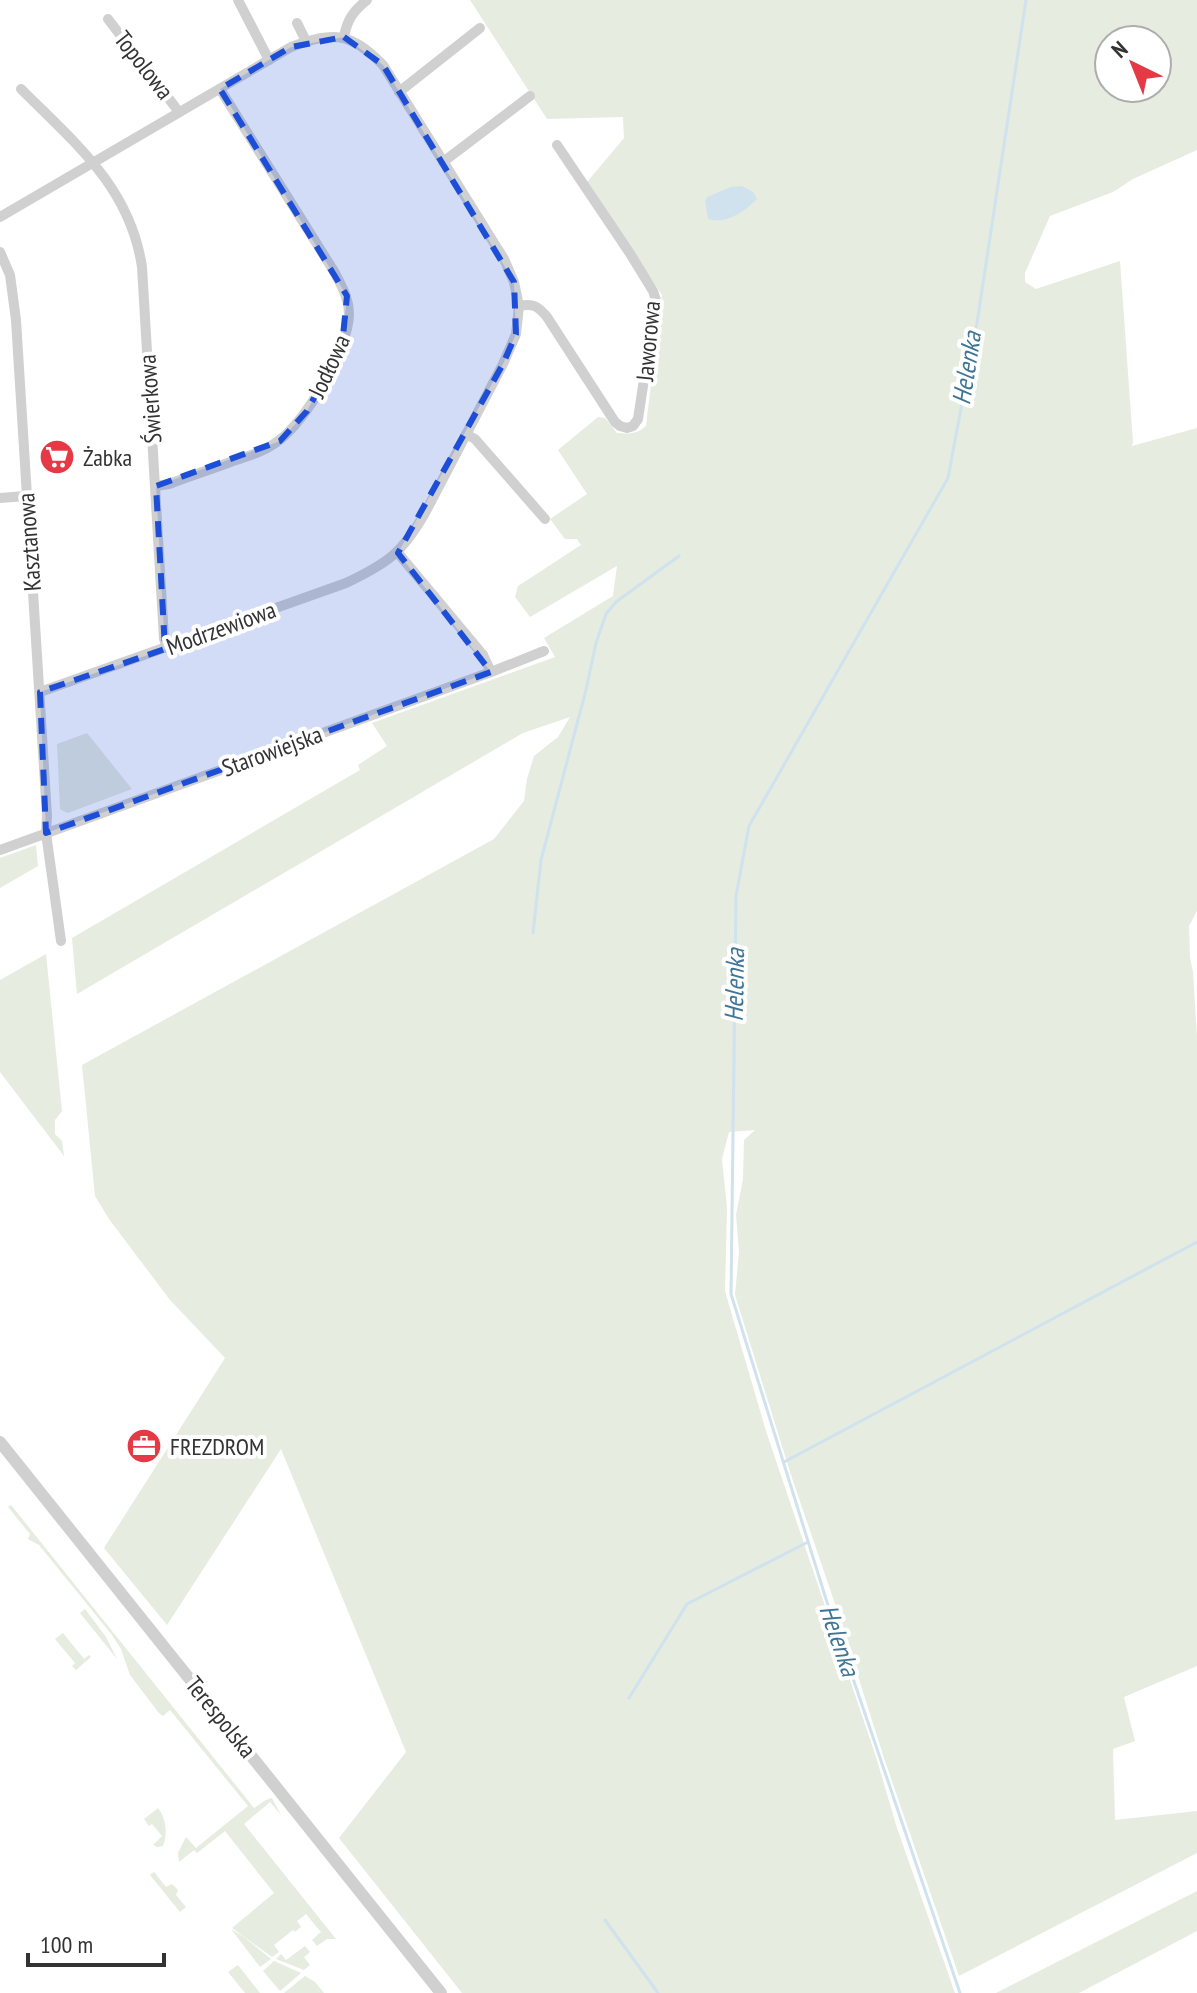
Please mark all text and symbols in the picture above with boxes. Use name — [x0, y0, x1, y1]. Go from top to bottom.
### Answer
street label: Topolowa — [107, 24, 181, 106]
north arrow — [1093, 24, 1173, 104]
text: N — [1105, 35, 1133, 64]
street label: Jaworowa — [629, 300, 667, 383]
water label: Helenka — [944, 328, 988, 407]
street label: Jodłowa — [301, 330, 357, 403]
street label: Świerkowa — [131, 353, 169, 445]
supermarket icon: Żabka — [38, 438, 76, 476]
place label: Żabka — [83, 442, 132, 473]
street label: Kasztanowa — [10, 492, 48, 592]
street label: Modrzewiowa — [162, 594, 280, 662]
street label: Starowiejska — [218, 719, 326, 783]
water label: Helenka — [717, 946, 751, 1022]
office icon: FREZDROM — [125, 1427, 163, 1465]
place label: FREZDROM — [170, 1431, 264, 1462]
water label: Helenka — [812, 1600, 868, 1682]
street label: Terespolska — [179, 1670, 263, 1764]
scale bar — [28, 1917, 164, 1967]
text: 100 m — [40, 1929, 93, 1960]

